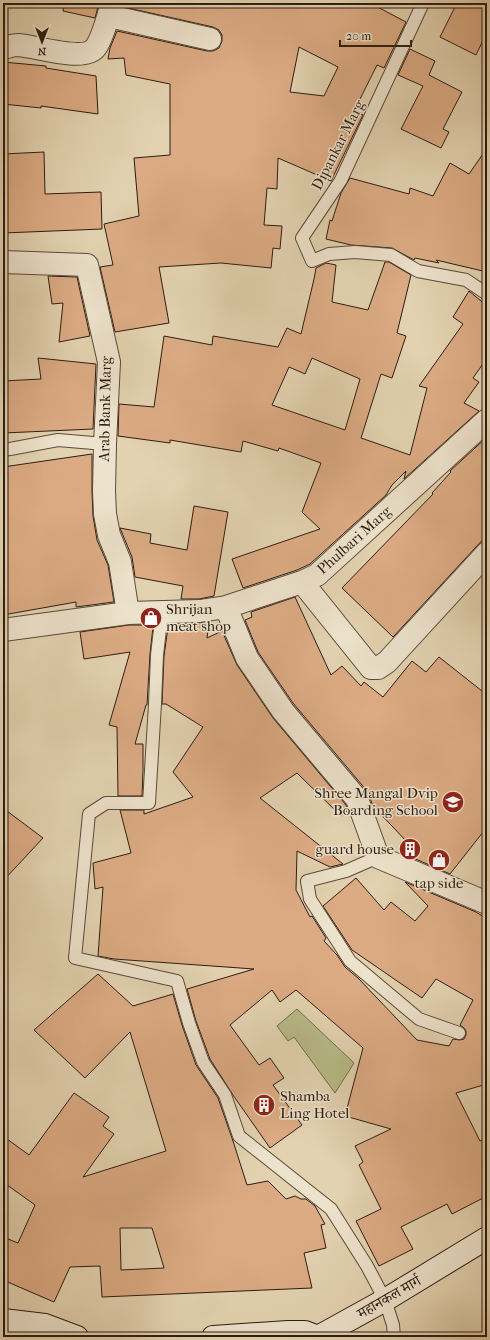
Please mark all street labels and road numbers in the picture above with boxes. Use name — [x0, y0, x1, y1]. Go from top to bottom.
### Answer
street label: Dipankar Marg — [308, 96, 369, 193]
street label: Arab Bank Marg — [95, 355, 115, 463]
street label: Phulbari Marg — [313, 501, 396, 578]
street label: महानकल मार्ग — [353, 1271, 425, 1323]

